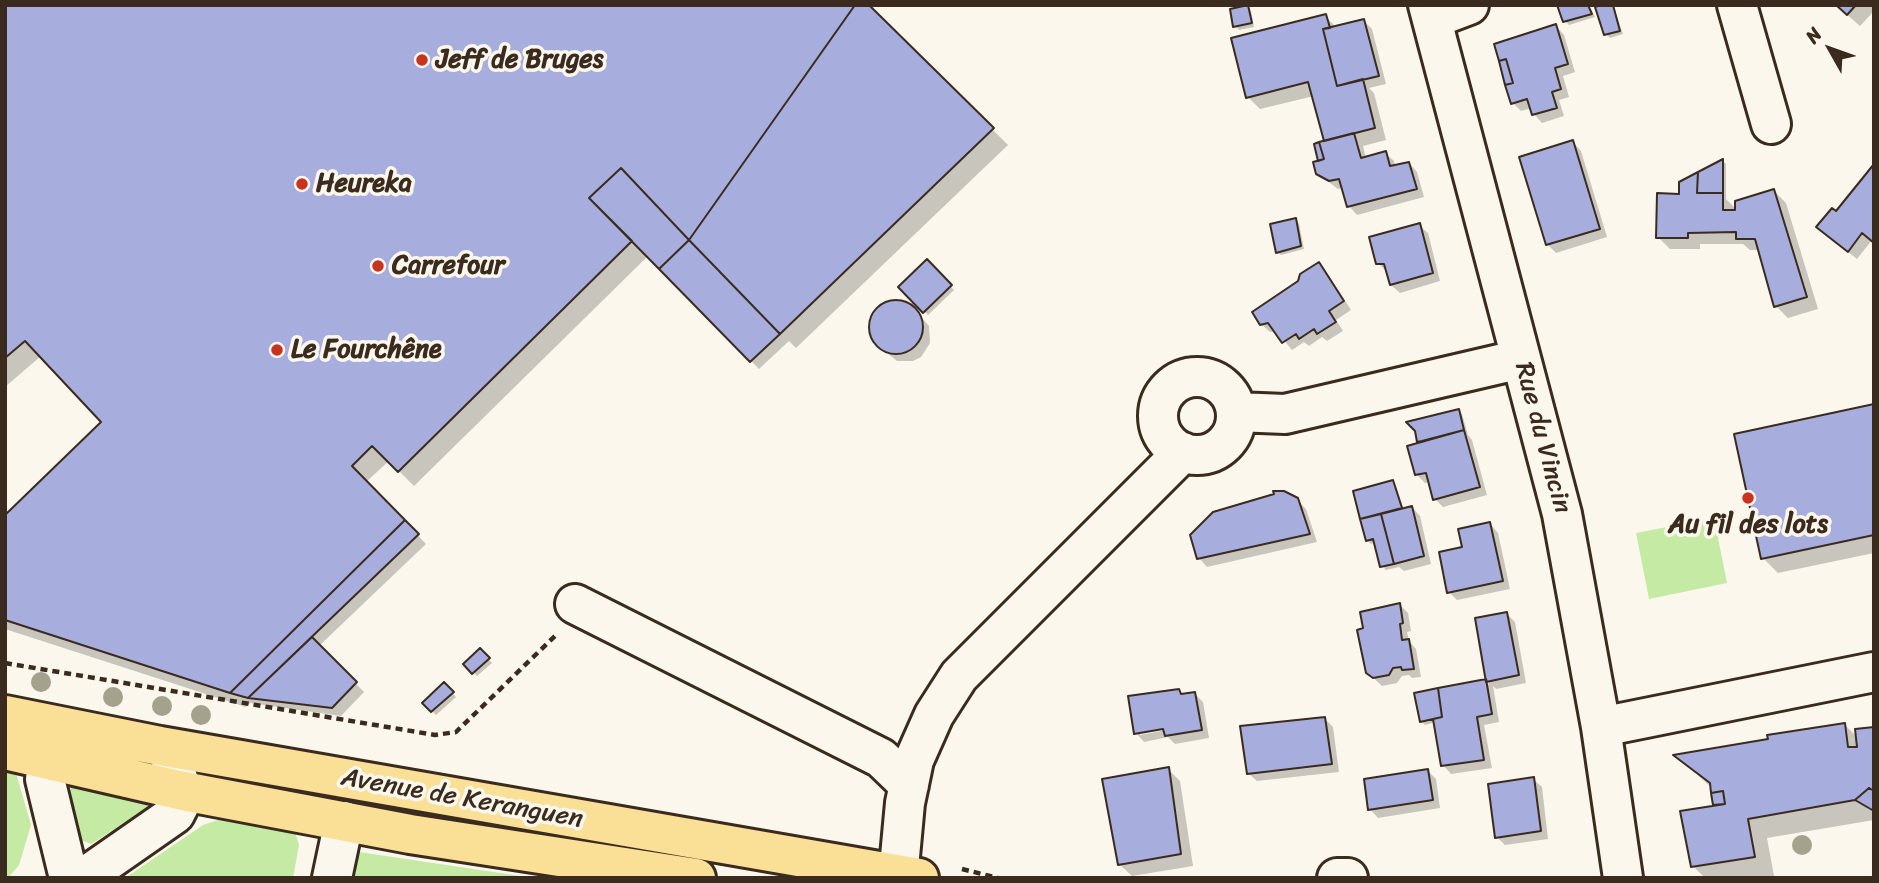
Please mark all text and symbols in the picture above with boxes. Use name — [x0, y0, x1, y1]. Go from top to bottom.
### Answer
north arrow — [1795, 14, 1865, 84]
text: N — [1797, 20, 1830, 51]
place label: Jeff de Bruges — [436, 44, 603, 76]
marker: Jeff de Bruges — [414, 52, 430, 68]
place label: Heureka — [316, 168, 412, 200]
marker: Heureka — [294, 176, 310, 192]
place label: Carrefour — [392, 250, 505, 282]
marker: Carrefour — [370, 258, 386, 274]
place label: Le Fourchêne — [291, 334, 442, 366]
marker: Le Fourchêne — [269, 342, 285, 358]
street label: Rue du Vincin — [1507, 359, 1577, 517]
marker: Au fil des lots — [1740, 490, 1756, 506]
place label: Au fil des lots — [1668, 509, 1828, 541]
street label: Avenue de Keranguen — [339, 762, 585, 836]

